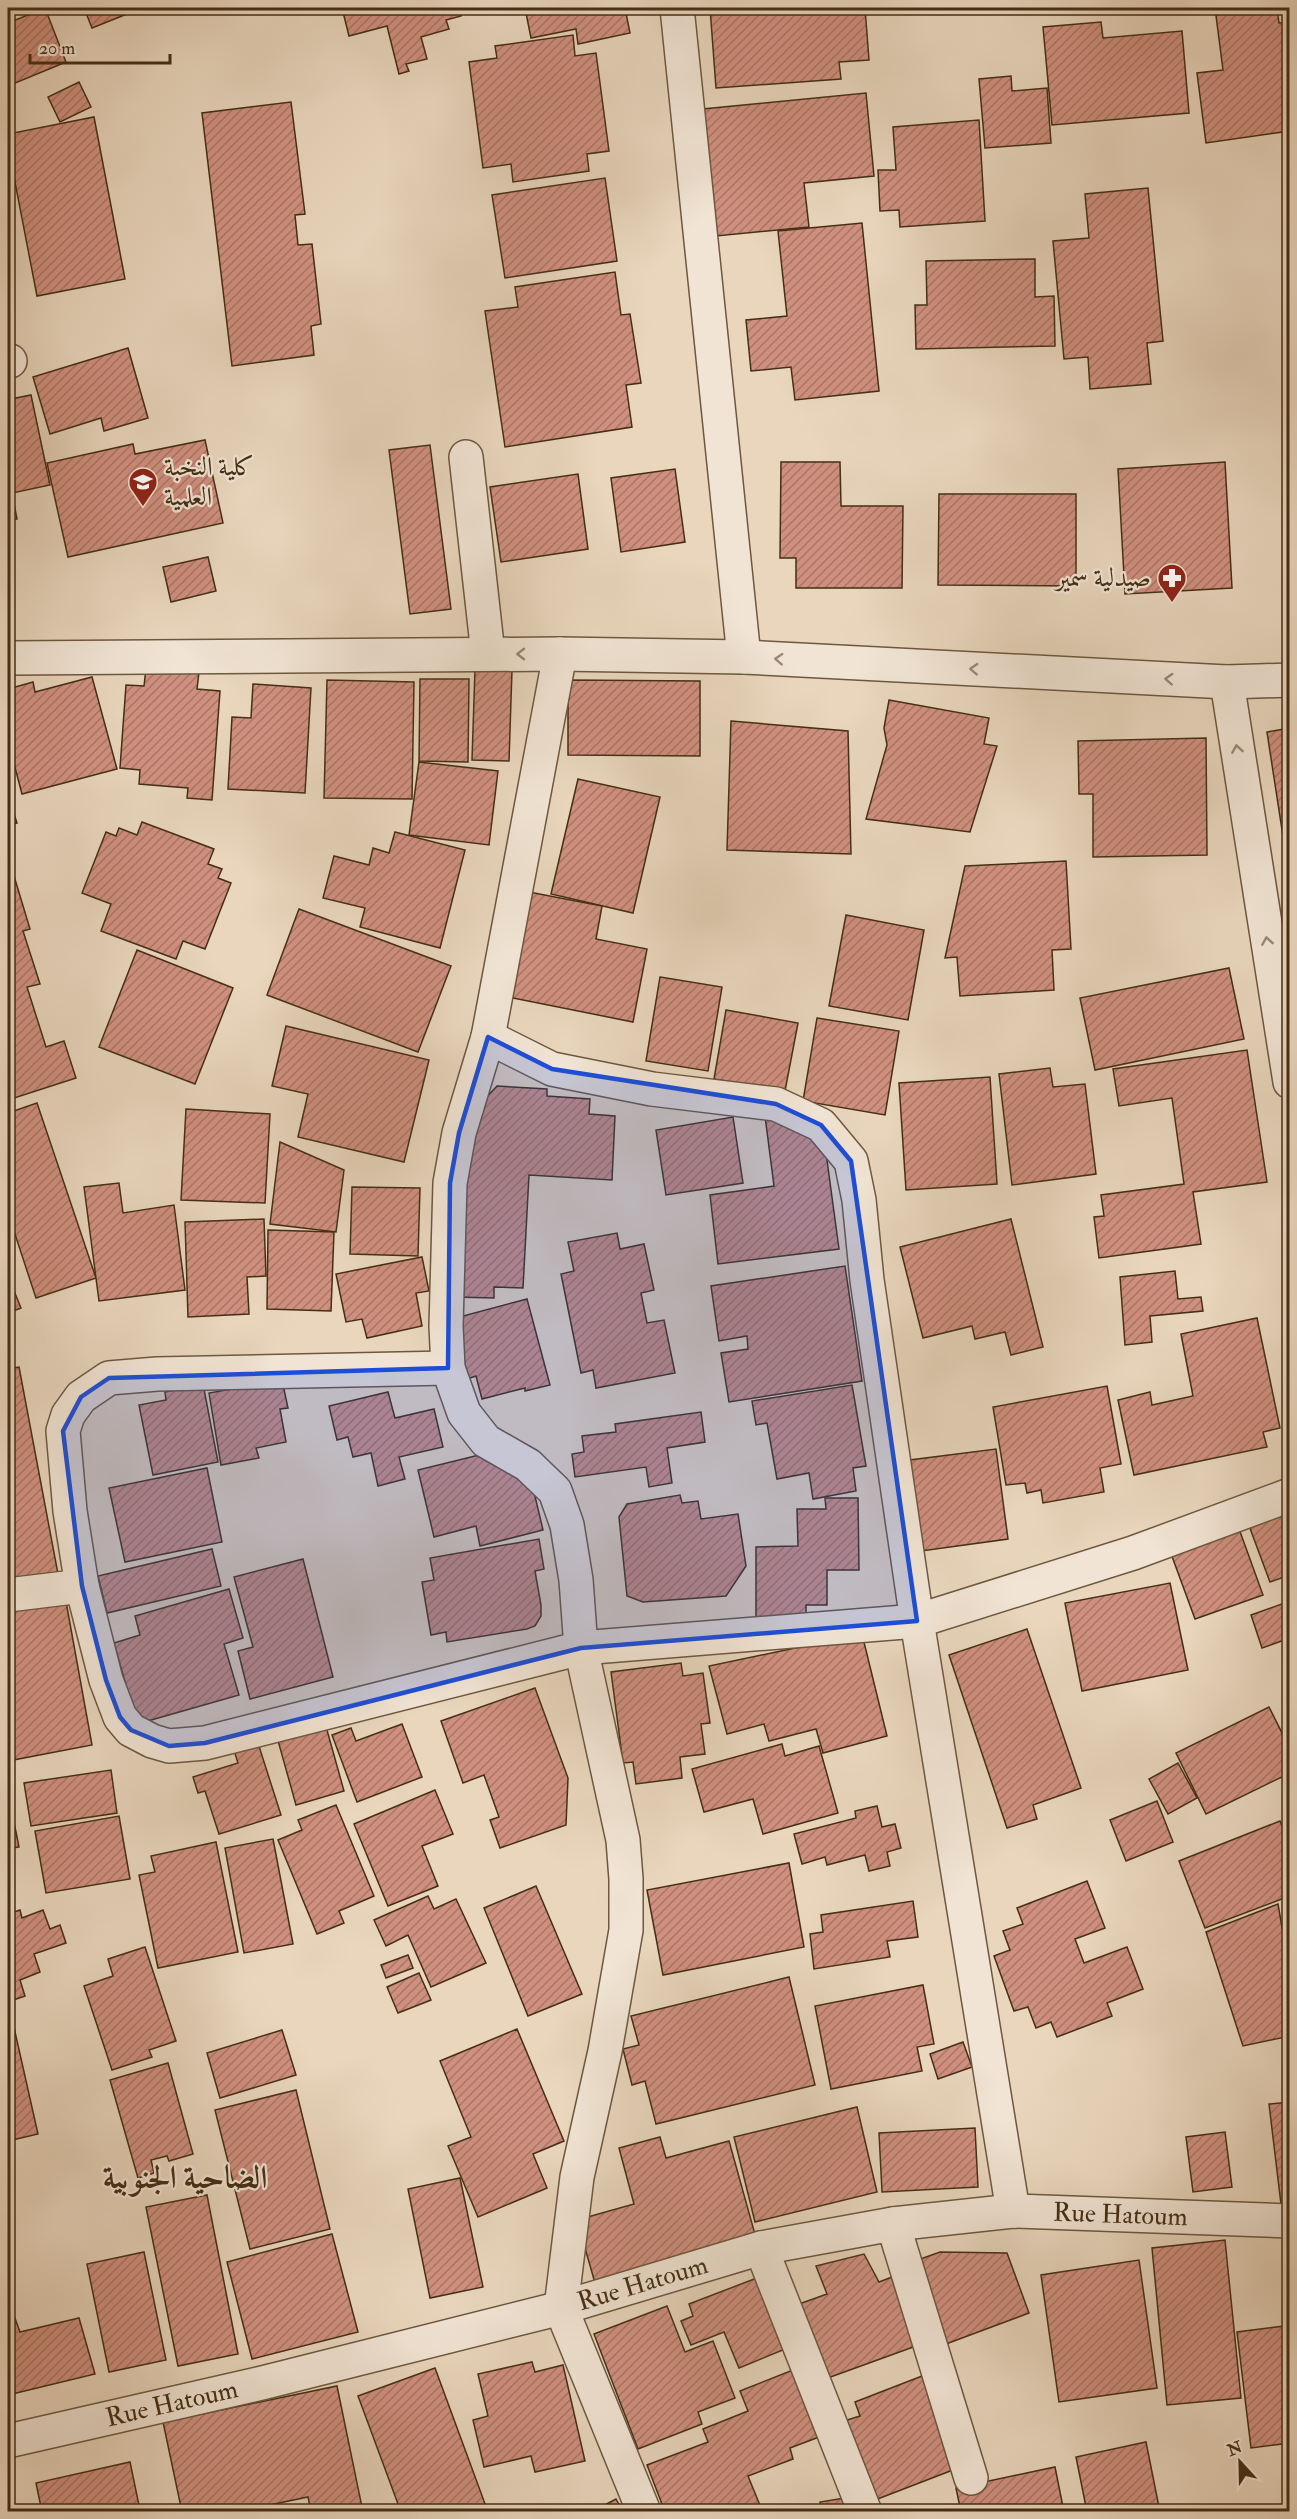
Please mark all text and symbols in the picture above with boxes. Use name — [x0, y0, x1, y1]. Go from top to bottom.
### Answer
scale bar — [30, 27, 170, 65]
text: 20 m — [39, 37, 75, 60]
place label: كلية النخبة العلمية — [164, 451, 255, 513]
school or university icon: كلية النخبة العلمية — [127, 466, 159, 508]
place label: صيدلية سمير — [1053, 562, 1151, 594]
pharmacy icon: صيدلية سمير — [1156, 562, 1188, 604]
one-way arrow — [517, 648, 526, 660]
one-way arrow — [775, 652, 784, 665]
one-way arrow — [969, 662, 978, 675]
one-way arrow — [1164, 673, 1173, 686]
one-way arrow — [1232, 744, 1244, 753]
one-way arrow — [1262, 937, 1274, 946]
district label: الضاحية الجنوبية — [103, 2158, 267, 2198]
street label: Rue Hatoum — [1053, 2196, 1188, 2233]
street label: Rue Hatoum — [573, 2249, 712, 2318]
street label: Rue Hatoum — [103, 2373, 241, 2434]
north arrow — [1210, 2432, 1270, 2492]
text: N — [1223, 2437, 1246, 2461]

